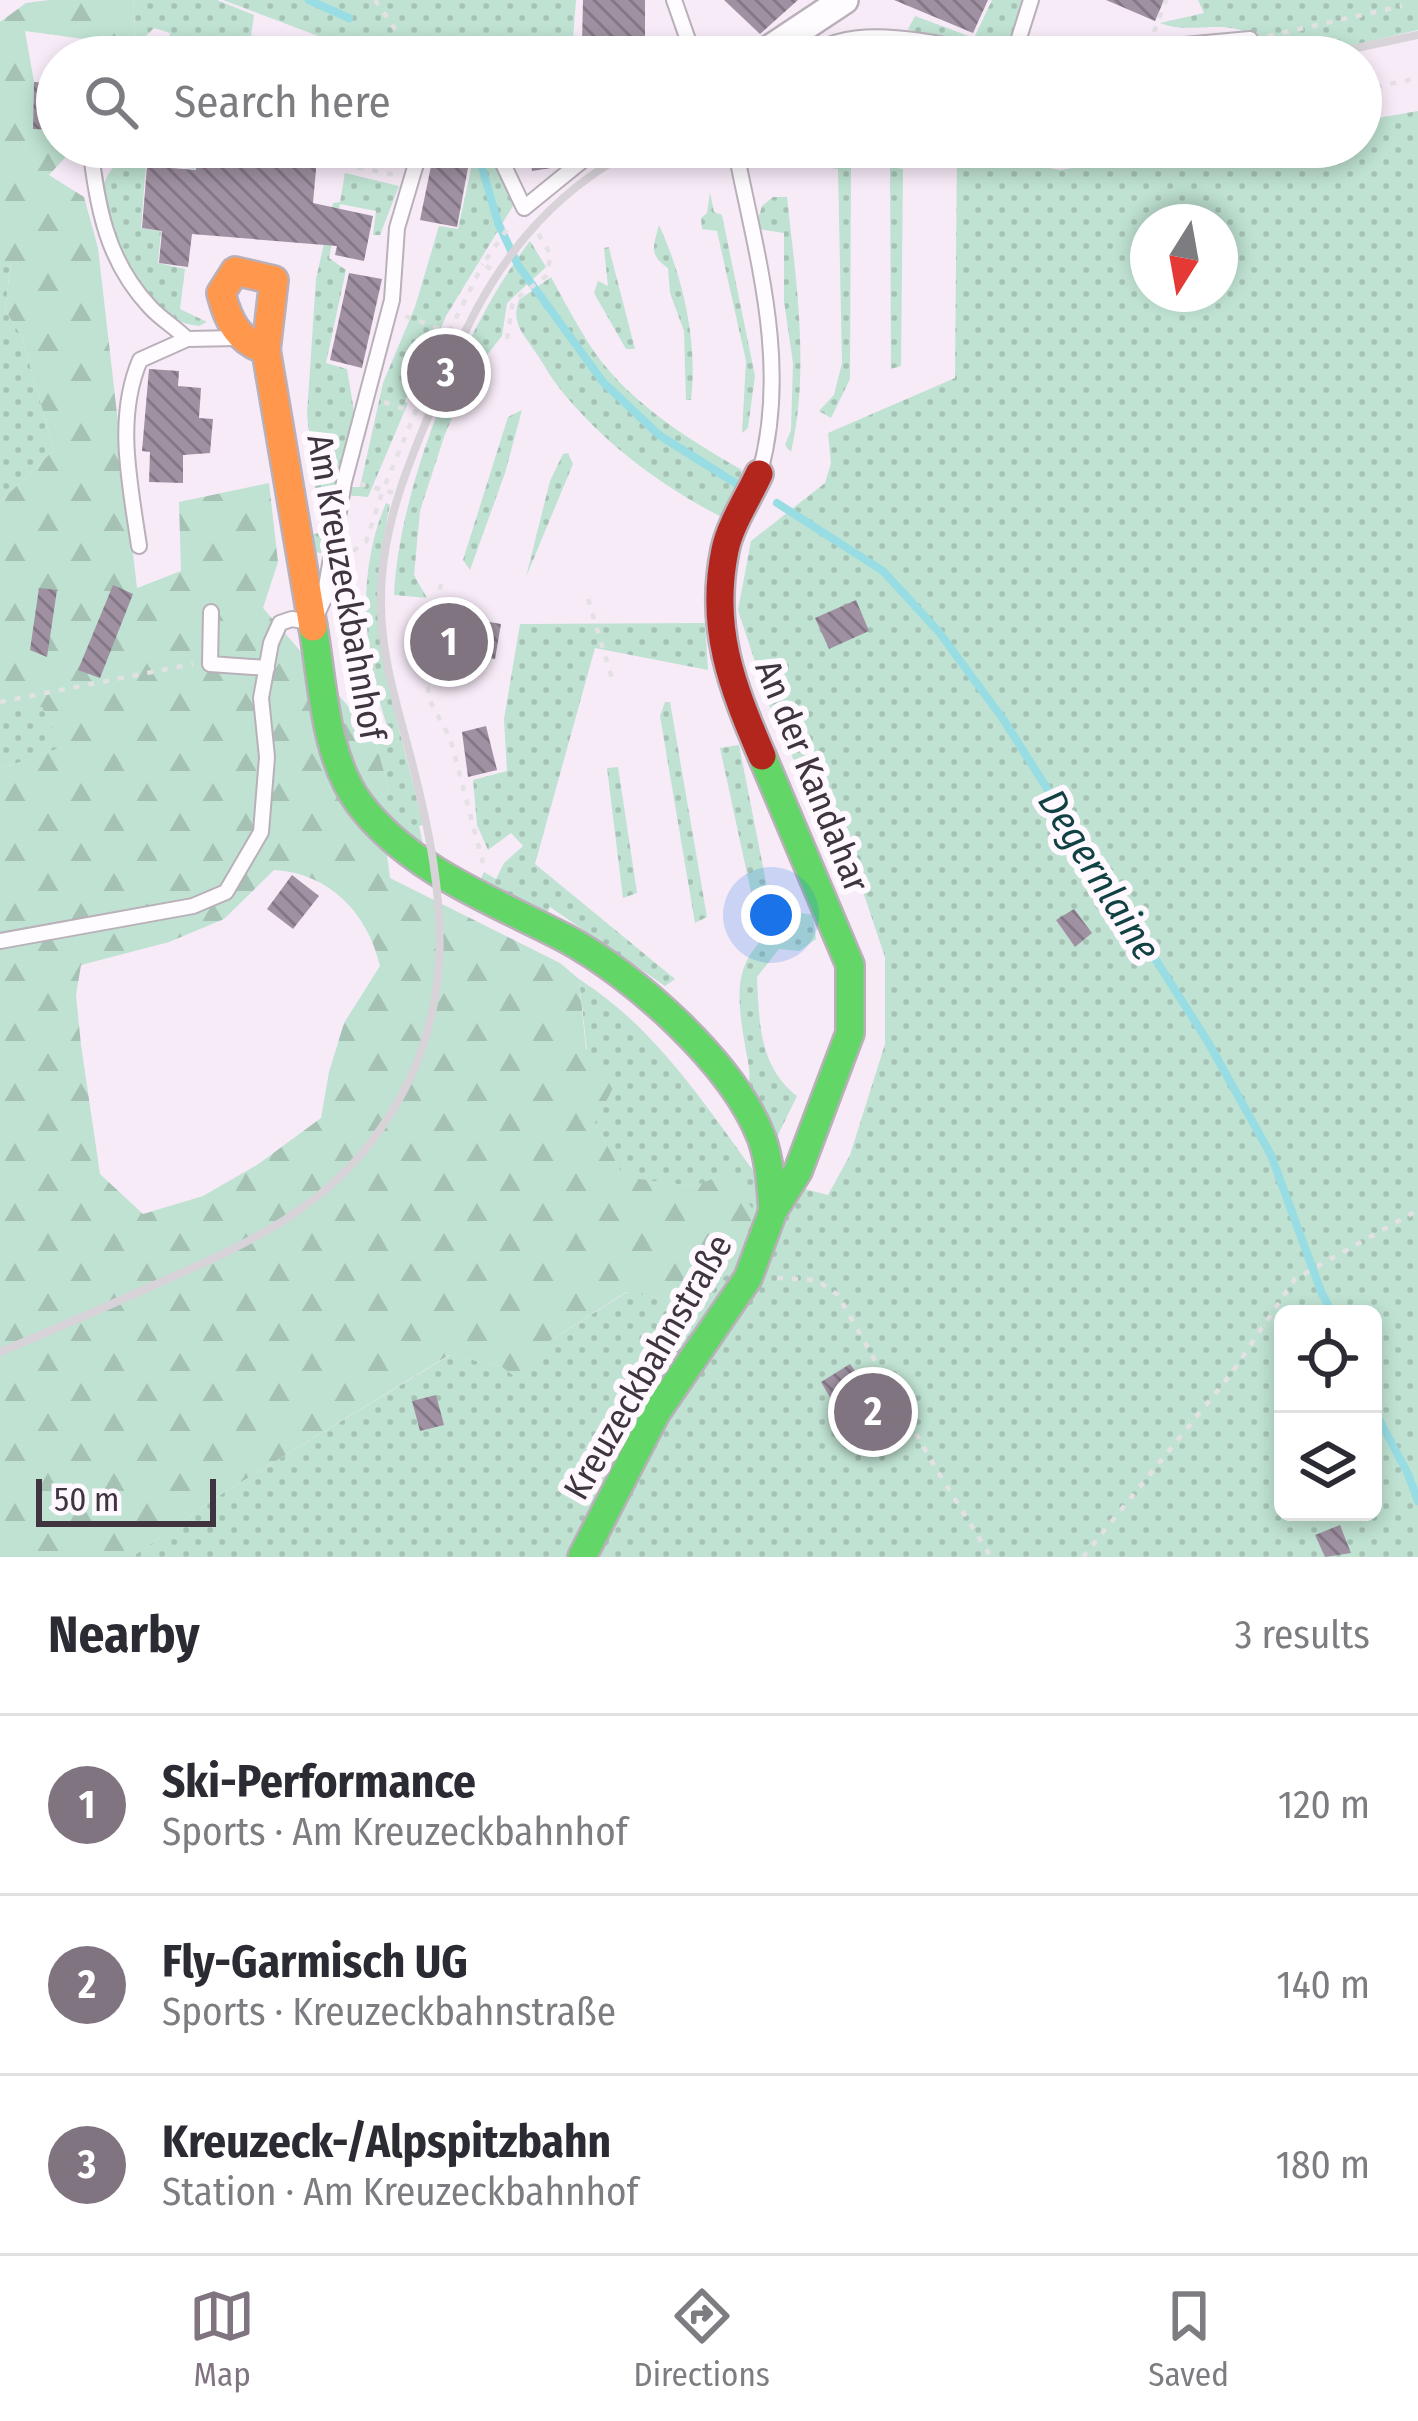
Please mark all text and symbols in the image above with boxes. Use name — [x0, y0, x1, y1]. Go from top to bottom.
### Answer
search box — [36, 36, 1382, 168]
icon: search — [78, 69, 144, 135]
text: Search here — [174, 75, 391, 129]
north arrow — [1130, 204, 1238, 312]
pin: 3 — [407, 328, 485, 418]
street label: Am Kreuzeckbahnhof — [297, 431, 395, 746]
pin: 1 — [410, 597, 488, 687]
street label: An der Kandahar — [746, 654, 879, 899]
water label: Degernlaine — [1028, 781, 1170, 969]
your location — [741, 885, 801, 945]
street label: Kreuzeckbahnstraße — [554, 1227, 742, 1507]
map controls — [1274, 1305, 1382, 1521]
button: locate — [1274, 1305, 1382, 1413]
pin: 2 — [834, 1367, 912, 1457]
button: layers — [1274, 1413, 1382, 1521]
scale bar — [36, 1473, 216, 1526]
text: 50 m — [54, 1480, 119, 1520]
text: Nearby — [48, 1604, 200, 1666]
text: 3 results — [1235, 1612, 1370, 1658]
text: Ski-Performance — [162, 1755, 476, 1809]
text: 1 — [79, 1782, 95, 1828]
text: 120 m — [1278, 1782, 1370, 1828]
text: Sports · Am Kreuzeckbahnhof — [162, 1809, 628, 1855]
text: Fly-Garmisch UG — [162, 1935, 468, 1989]
text: 2 — [78, 1962, 96, 2008]
text: 140 m — [1276, 1962, 1370, 2008]
text: Sports · Kreuzeckbahnstraße — [162, 1989, 616, 2035]
text: Kreuzeck-/Alpspitzbahn — [162, 2115, 611, 2169]
text: 3 — [78, 2142, 96, 2188]
text: 180 m — [1276, 2142, 1370, 2188]
text: Station · Am Kreuzeckbahnhof — [162, 2169, 639, 2215]
tab: Map — [189, 2283, 255, 2395]
tab: Directions — [633, 2283, 770, 2395]
tab: Saved — [1148, 2283, 1229, 2395]

